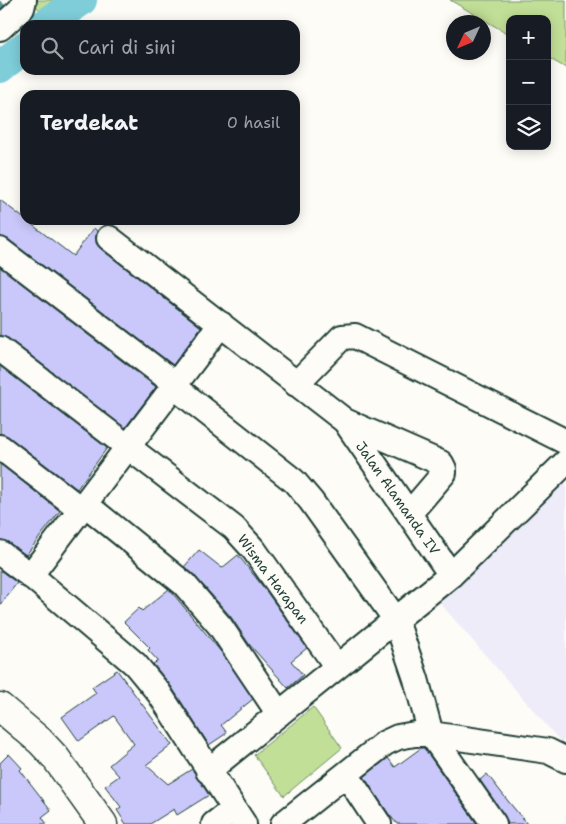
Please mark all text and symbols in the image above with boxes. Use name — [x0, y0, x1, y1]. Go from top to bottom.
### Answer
north arrow — [446, 15, 491, 60]
map controls — [506, 15, 551, 150]
button: + — [506, 15, 551, 60]
search box — [20, 20, 300, 75]
icon: search — [38, 34, 66, 62]
text: Cari di sini — [78, 35, 176, 60]
button: − — [506, 60, 551, 105]
button: layers — [506, 105, 551, 150]
text: Terdekat — [40, 109, 138, 137]
text: 0 hasil — [227, 112, 280, 133]
street label: Jalan Alamanda IV — [352, 438, 444, 559]
street label: Wisma Harapan — [233, 531, 313, 628]

